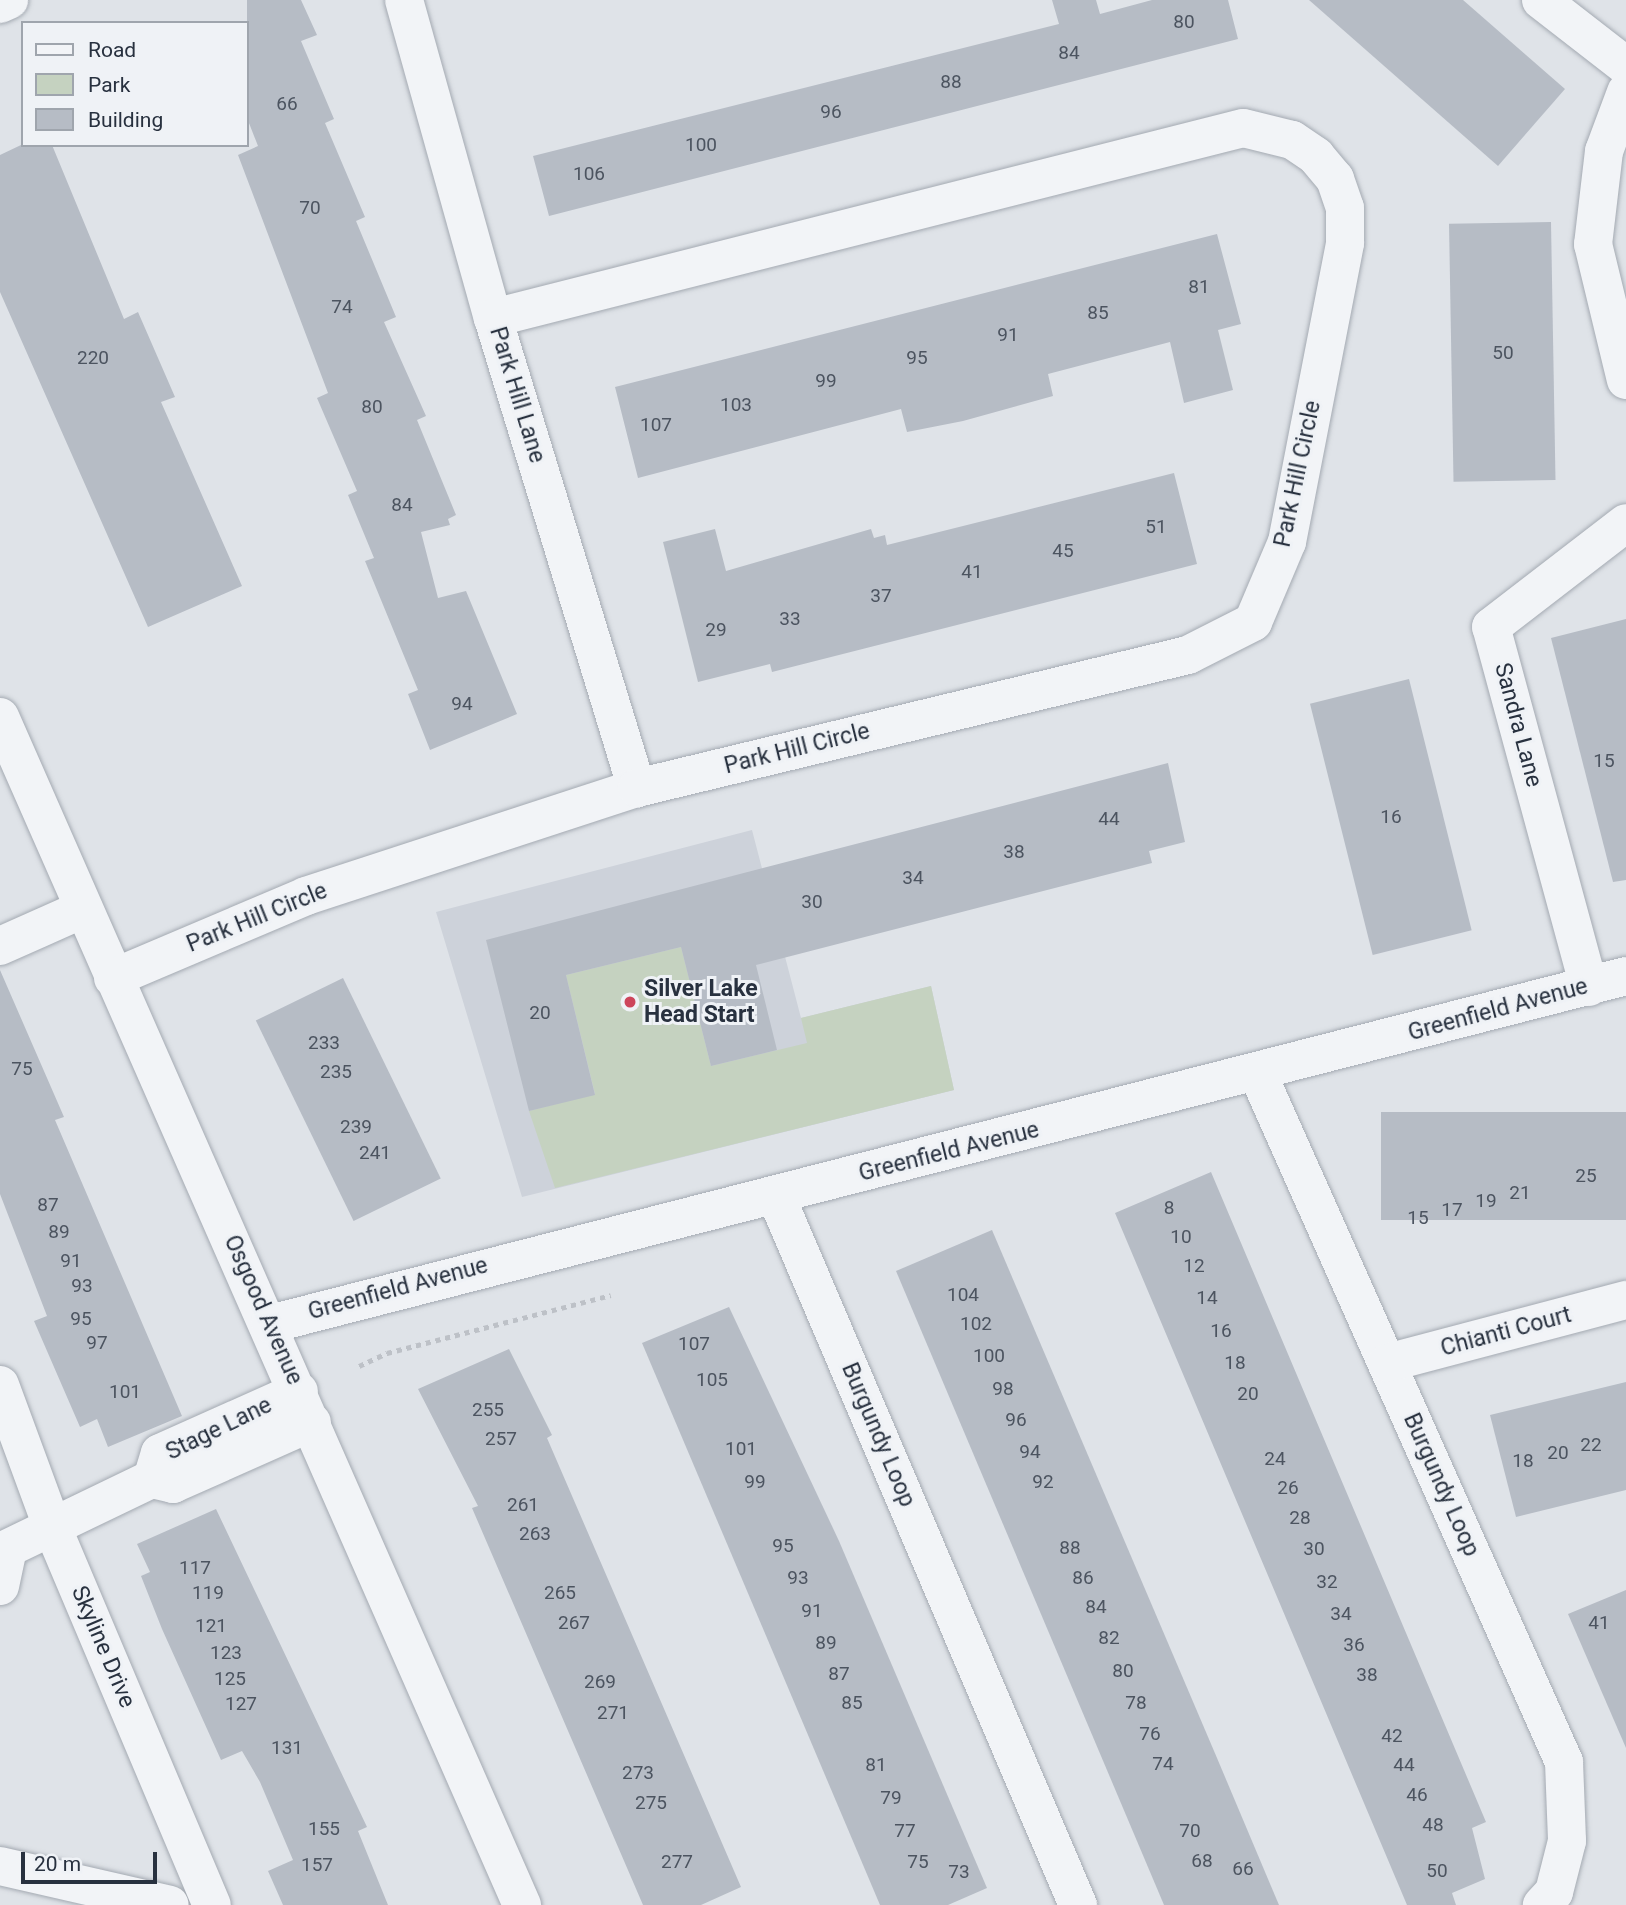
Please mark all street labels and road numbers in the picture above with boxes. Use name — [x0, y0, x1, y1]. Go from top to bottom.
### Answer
street label: Park Hill Lane — [483, 324, 551, 466]
street label: Park Hill Circle — [1269, 398, 1327, 550]
street label: Sandra Lane — [1488, 660, 1548, 790]
street label: Park Hill Circle — [721, 718, 873, 780]
street label: Park Hill Circle — [183, 877, 331, 959]
street label: Greenfield Avenue — [1405, 973, 1591, 1047]
street label: Greenfield Avenue — [856, 1116, 1042, 1188]
street label: Osgood Avenue — [218, 1231, 308, 1389]
street label: Greenfield Avenue — [305, 1252, 491, 1326]
street label: Chianti Court — [1438, 1301, 1574, 1363]
street label: Burgundy Loop — [835, 1359, 921, 1511]
street label: Stage Lane — [162, 1392, 276, 1466]
street label: Burgundy Loop — [1397, 1409, 1485, 1561]
street label: Skyline Drive — [65, 1582, 141, 1712]

